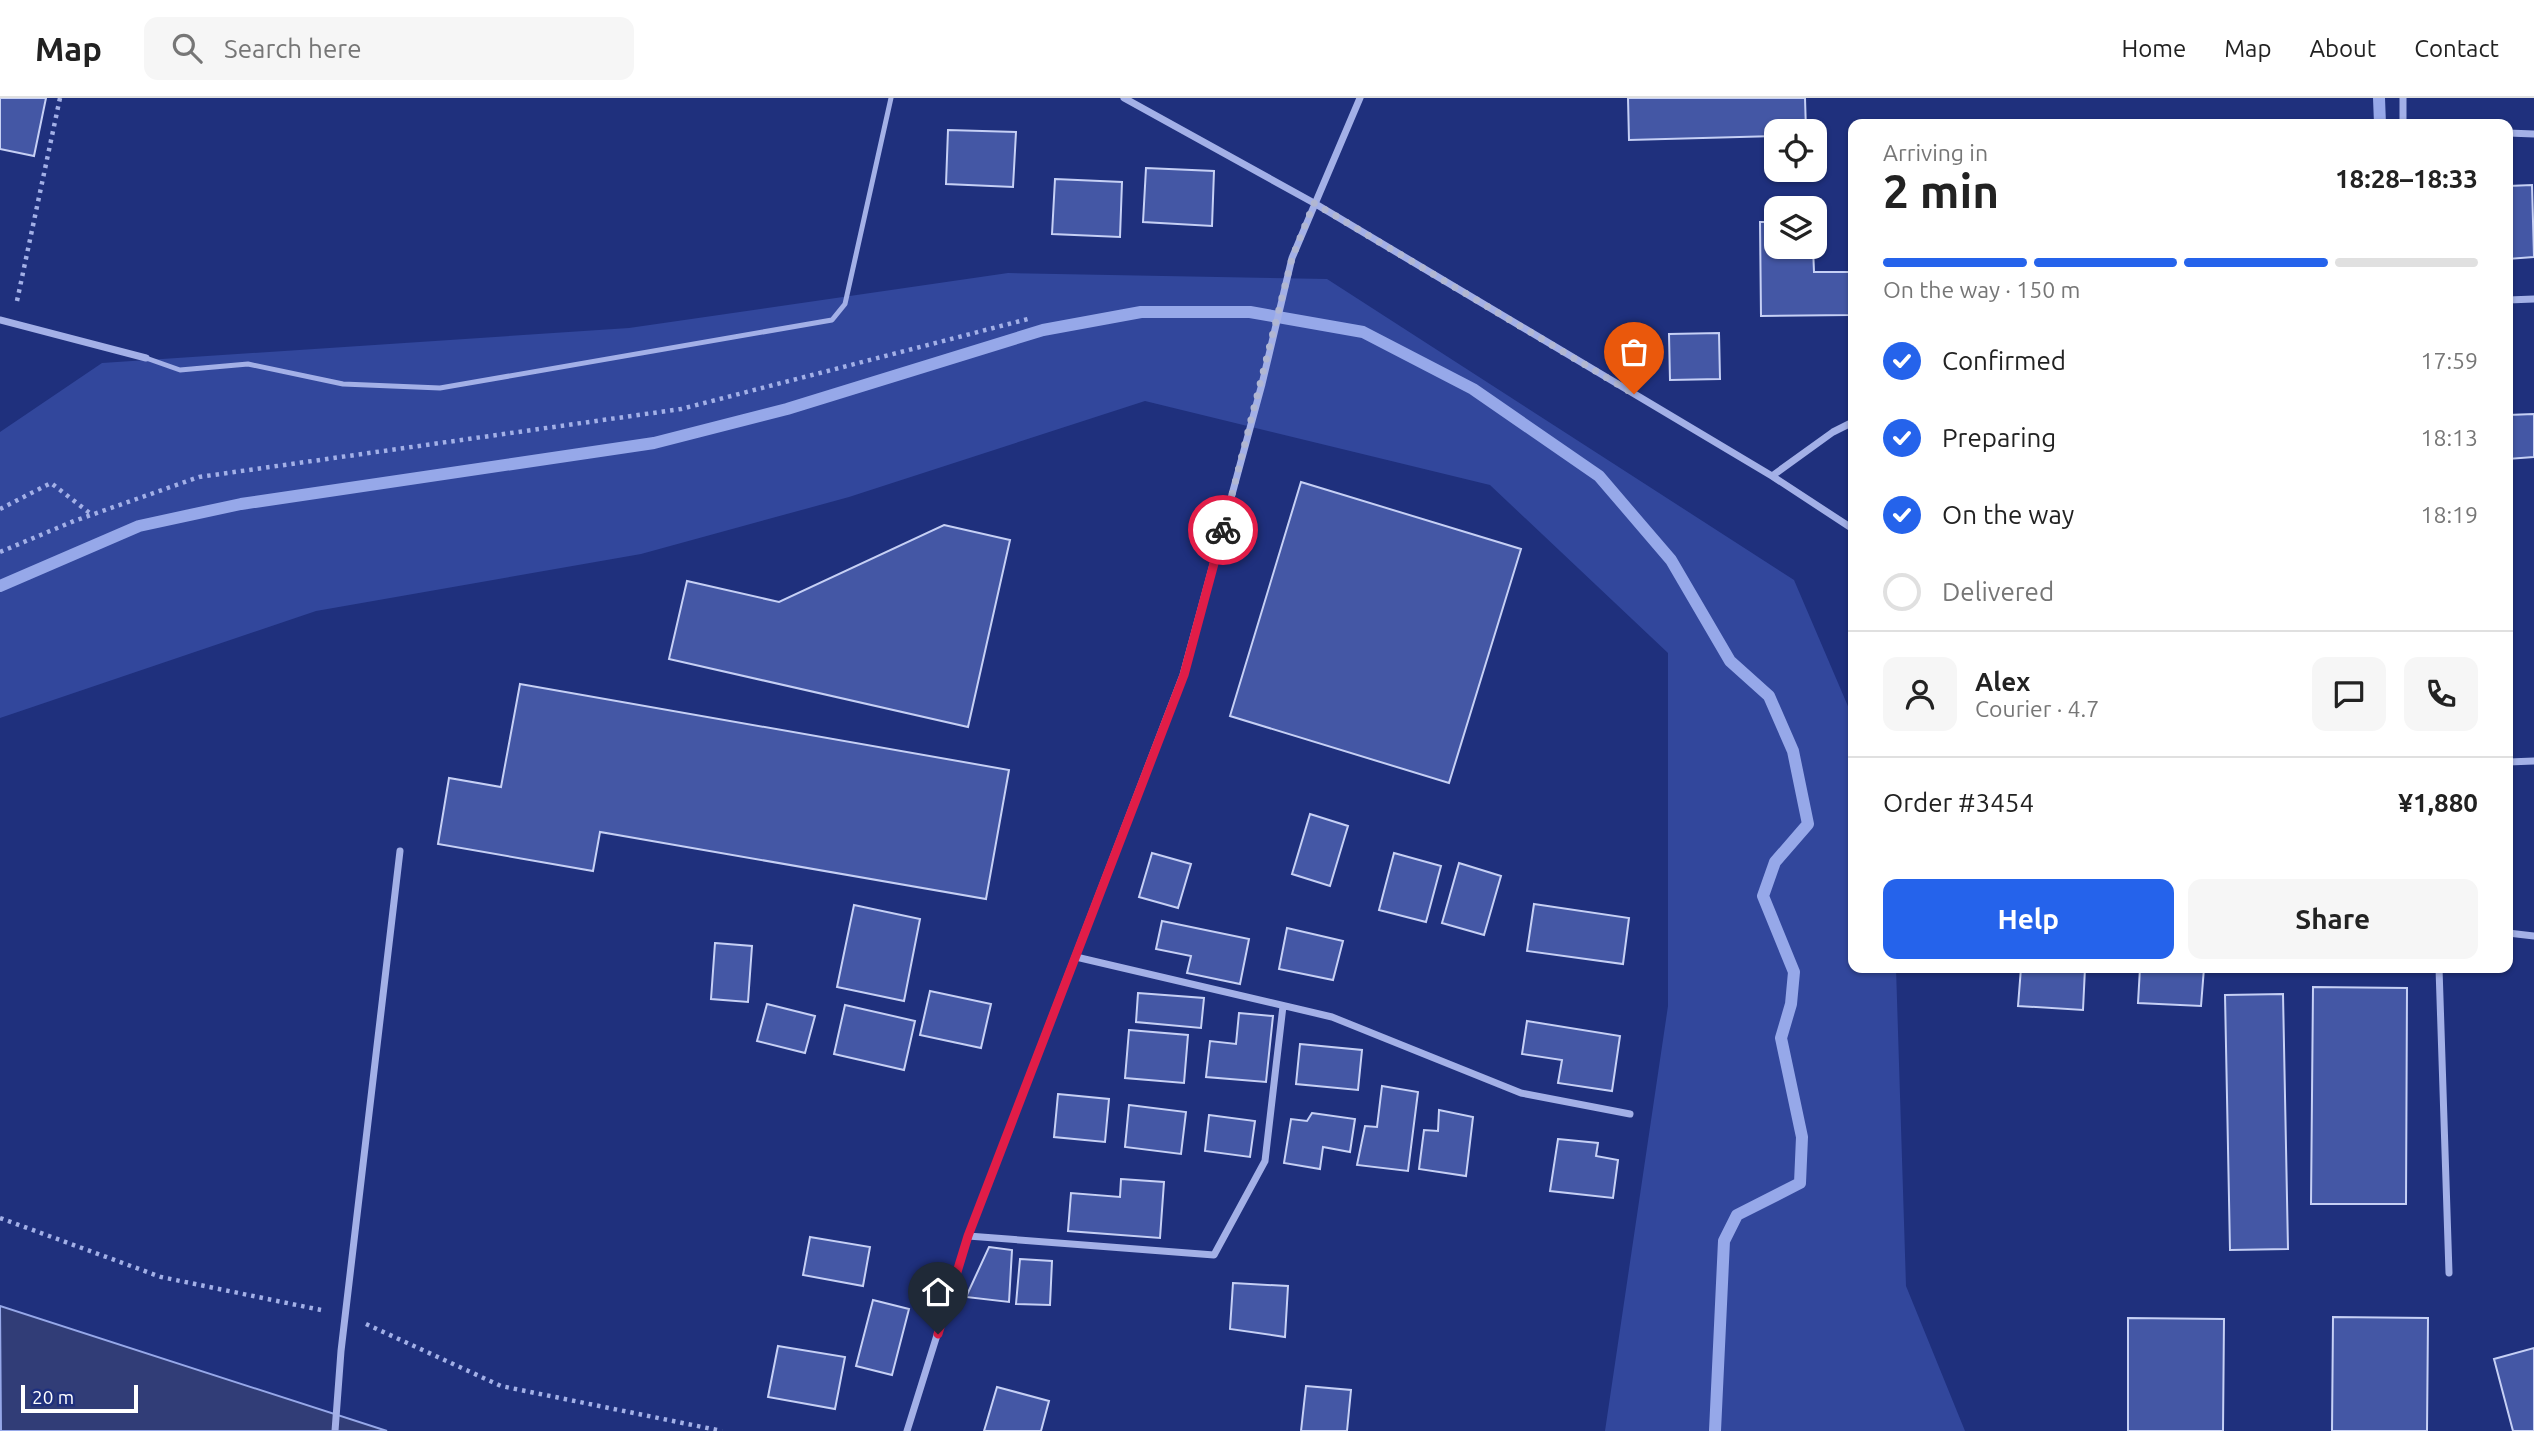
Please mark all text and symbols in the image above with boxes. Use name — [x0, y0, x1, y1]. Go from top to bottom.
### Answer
search box — [144, 17, 634, 80]
icon: search — [168, 29, 206, 67]
text: Map — [35, 30, 102, 67]
text: Search here — [224, 34, 362, 63]
text: Home — [2121, 35, 2186, 62]
text: Map — [2224, 35, 2271, 62]
text: About — [2309, 35, 2376, 62]
text: Contact — [2414, 35, 2499, 62]
map controls — [1764, 119, 1827, 259]
button: locate — [1764, 119, 1827, 182]
text: Arriving in — [1883, 140, 1988, 165]
text: 18:28–18:33 — [2335, 164, 2478, 193]
text: 2 min — [1883, 165, 1999, 217]
button: layers — [1764, 196, 1827, 259]
text: On the way · 150 m — [1883, 277, 2080, 302]
pin — [1604, 322, 1664, 394]
icon: bag — [1615, 333, 1653, 371]
icon: check — [1883, 342, 1921, 380]
text: Confirmed — [1942, 346, 2066, 375]
text: 17:59 — [2420, 348, 2478, 373]
icon: check — [1883, 419, 1921, 457]
text: Preparing — [1942, 423, 2056, 452]
text: 18:13 — [2420, 425, 2478, 450]
courier — [1188, 495, 1258, 565]
icon: check — [1883, 496, 1921, 534]
text: On the way — [1942, 500, 2074, 529]
text: 18:19 — [2420, 502, 2478, 527]
icon: bike — [1204, 511, 1242, 549]
text: Delivered — [1942, 577, 2054, 606]
button: person — [1883, 657, 1957, 731]
button: chat — [2312, 657, 2386, 731]
button: phone — [2404, 657, 2478, 731]
text: Alex — [1975, 667, 2030, 696]
text: Courier · 4.7 — [1975, 696, 2099, 721]
text: Order #3454 — [1883, 788, 2034, 817]
text: ¥1,880 — [2398, 788, 2478, 817]
button: Help — [1883, 879, 2174, 959]
button: Share — [2188, 879, 2478, 959]
pin — [908, 1262, 968, 1334]
icon: home — [919, 1273, 957, 1311]
scale bar — [21, 1382, 138, 1414]
text: 20 m — [32, 1386, 74, 1408]

